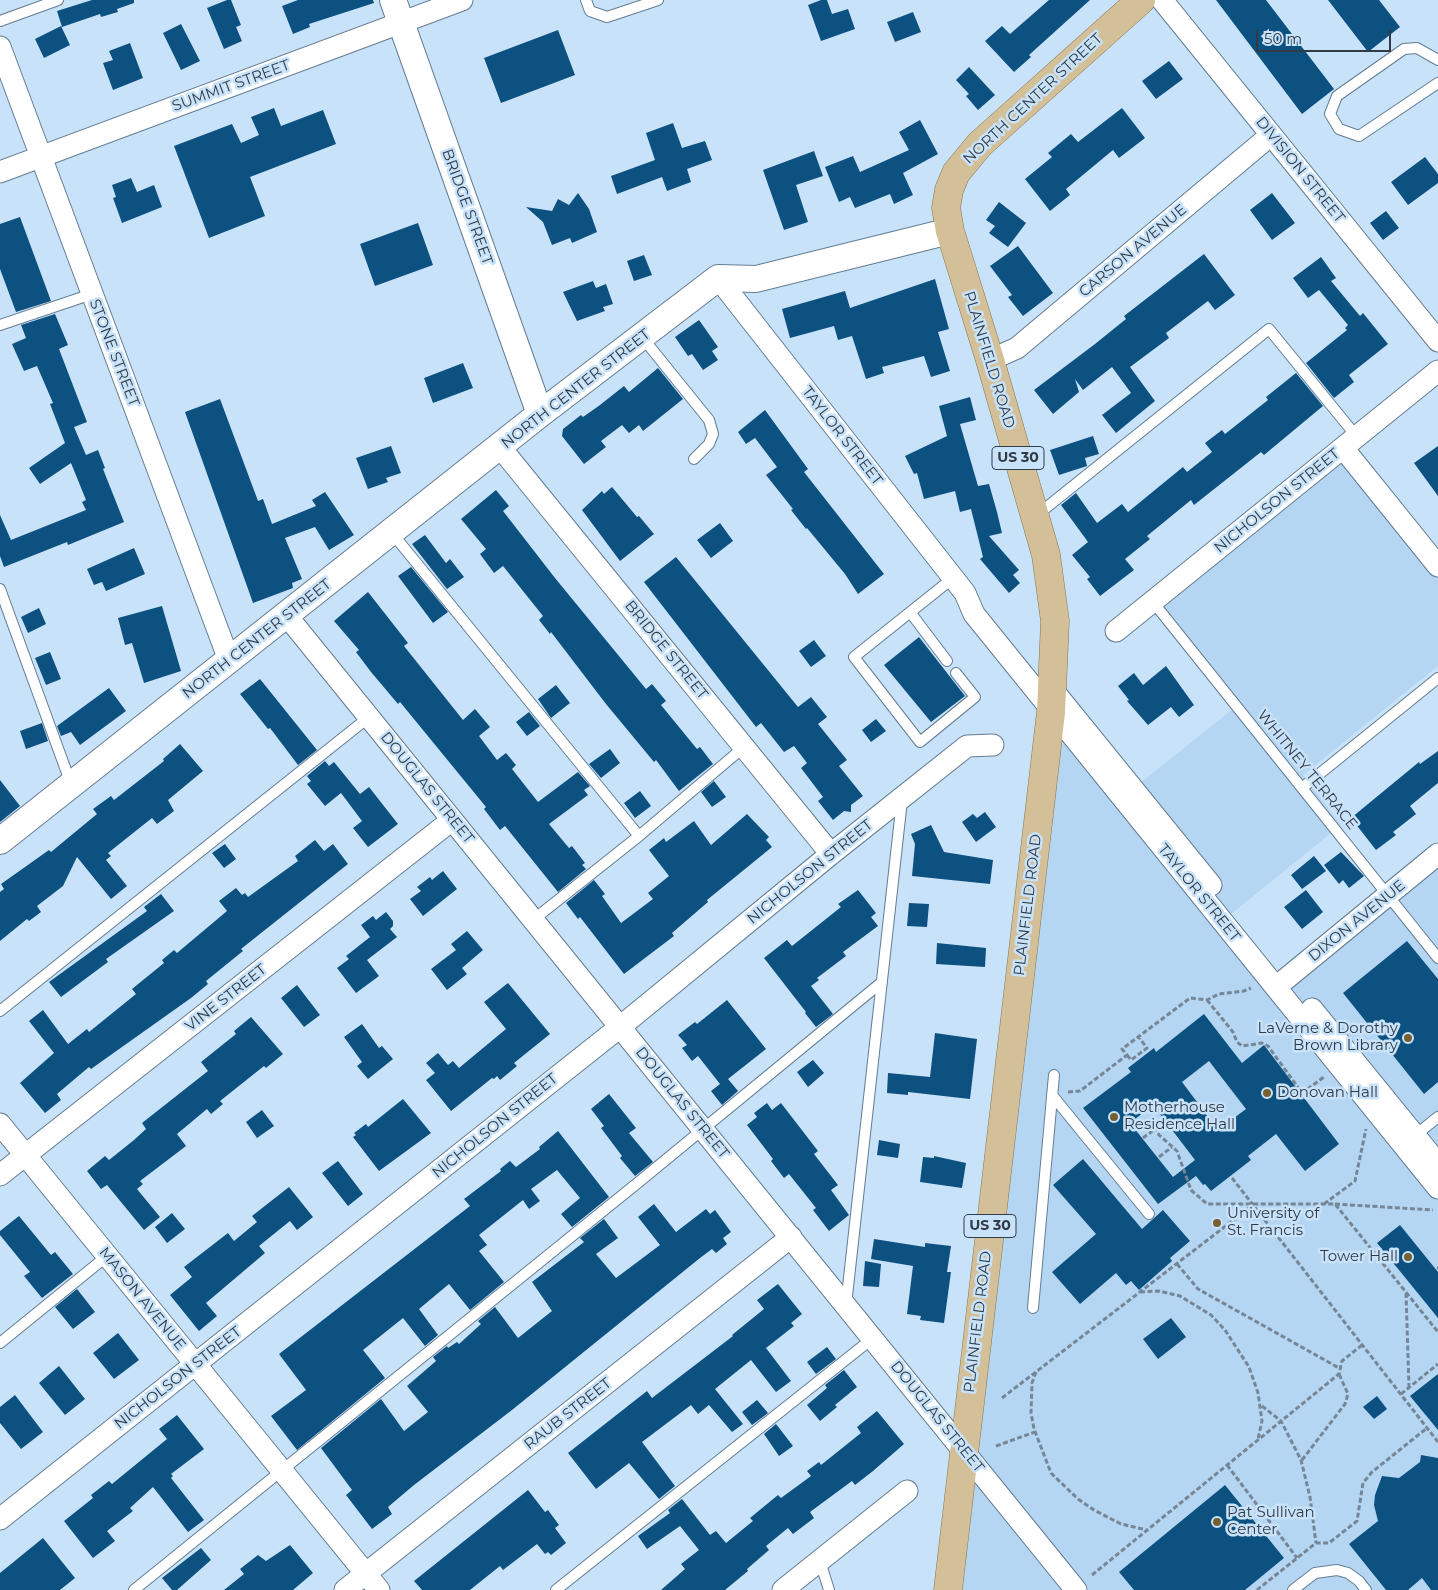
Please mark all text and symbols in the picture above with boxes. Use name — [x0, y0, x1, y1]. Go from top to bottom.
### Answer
scale bar — [1258, 20, 1393, 52]
text: 50 m — [1264, 29, 1302, 48]
street label: NORTH CENTER STREET — [960, 30, 1106, 168]
street label: SUMMIT STREET — [170, 56, 292, 116]
street label: DIVISION STREET — [1252, 113, 1348, 227]
street label: BRIDGE STREET — [438, 147, 496, 267]
street label: CARSON AVENUE — [1076, 201, 1190, 301]
street label: PLAINFIELD ROAD — [960, 289, 1018, 431]
street label: STONE STREET — [85, 297, 143, 409]
street label: NORTH CENTER STREET — [498, 325, 654, 453]
street label: TAYLOR STREET — [798, 383, 886, 489]
street label: NICHOLSON STREET — [1211, 445, 1343, 557]
road number: US 30 — [992, 446, 1044, 469]
street label: NORTH CENTER STREET — [179, 575, 335, 703]
street label: BRIDGE STREET — [621, 597, 711, 703]
street label: WHITNEY TERRACE — [1253, 706, 1361, 834]
street label: DOUGLAS STREET — [376, 729, 478, 847]
street label: NICHOLSON STREET — [744, 816, 876, 928]
street label: PLAINFIELD ROAD — [1010, 833, 1046, 977]
street label: TAYLOR STREET — [1154, 840, 1244, 946]
street label: DIXON AVENUE — [1305, 876, 1409, 966]
street label: VINE STREET — [182, 961, 270, 1035]
place label: LaVerne & Dorothy Brown Library — [1258, 1020, 1398, 1055]
marker: LaVerne & Dorothy Brown Library — [1402, 1032, 1414, 1044]
street label: DOUGLAS STREET — [631, 1044, 733, 1162]
street label: NICHOLSON STREET — [429, 1070, 561, 1182]
place label: Donovan Hall — [1277, 1084, 1378, 1102]
marker: Donovan Hall — [1261, 1087, 1273, 1099]
place label: Motherhouse Residence Hall — [1124, 1099, 1235, 1134]
marker: Motherhouse Residence Hall — [1108, 1111, 1120, 1123]
place label: University of St. Francis — [1227, 1205, 1319, 1240]
road number: US 30 — [964, 1214, 1016, 1238]
marker: University of St. Francis — [1211, 1217, 1223, 1229]
street label: MASON AVENUE — [95, 1244, 189, 1354]
place label: Tower Hall — [1320, 1248, 1398, 1266]
street label: PLAINFIELD ROAD — [960, 1250, 996, 1394]
marker: Tower Hall — [1402, 1251, 1414, 1263]
street label: NICHOLSON STREET — [111, 1323, 245, 1433]
street label: DOUGLAS STREET — [886, 1358, 988, 1476]
street label: RAUB STREET — [521, 1374, 615, 1454]
place label: Pat Sullivan Center — [1227, 1504, 1315, 1539]
marker: Pat Sullivan Center — [1211, 1516, 1223, 1528]

